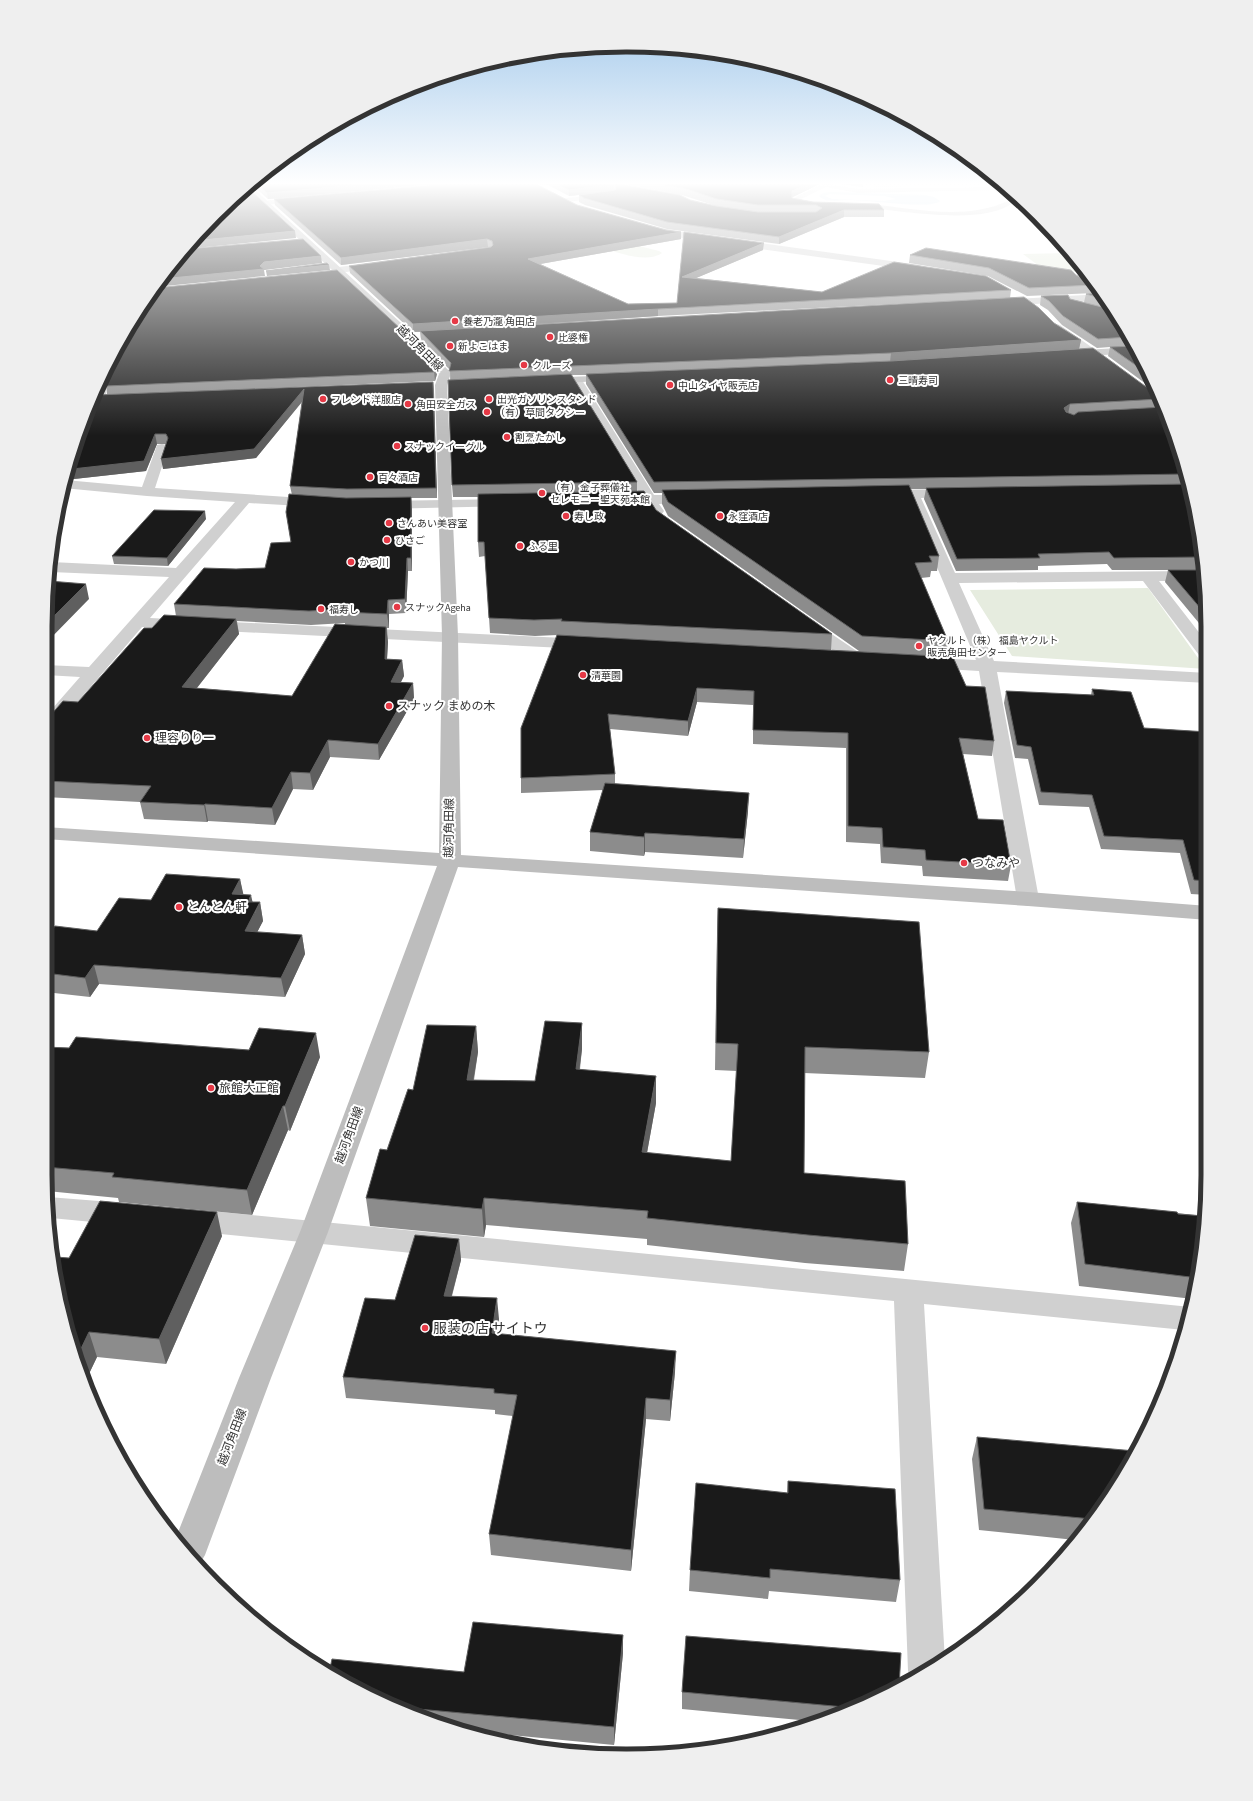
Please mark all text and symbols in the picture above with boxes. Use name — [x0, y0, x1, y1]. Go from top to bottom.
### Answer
place label: 養老乃瀧 角田店 — [463, 315, 535, 329]
marker: 養老乃瀧 角田店 — [450, 316, 460, 326]
street label: 越河角田線 — [392, 321, 447, 376]
place label: 比婆権 — [558, 331, 588, 345]
marker: 比婆権 — [545, 332, 555, 342]
place label: 新よこはま — [458, 340, 508, 354]
marker: 新よこはま — [445, 341, 455, 351]
place label: クルーズ — [532, 359, 571, 373]
marker: クルーズ — [519, 360, 529, 370]
place label: 三晴寿司 — [898, 374, 938, 388]
marker: 三晴寿司 — [885, 375, 895, 385]
place label: 中山タイヤ販売店 — [678, 379, 758, 393]
marker: 中山タイヤ販売店 — [665, 380, 675, 390]
place label: フレンド洋服店 — [331, 393, 401, 407]
place label: 出光ガソリンスタンド — [497, 393, 597, 407]
marker: フレンド洋服店 — [318, 394, 328, 404]
marker: 出光ガソリンスタンド — [484, 394, 494, 404]
place label: 角田安全ガス — [416, 398, 476, 412]
marker: 角田安全ガス — [403, 399, 413, 409]
place label: （有）草間タクシー — [495, 406, 585, 420]
marker: （有）草間タクシー — [482, 407, 492, 417]
place label: 割烹たかし — [515, 431, 565, 445]
marker: 割烹たかし — [502, 432, 512, 442]
place label: スナックイーグル — [405, 440, 485, 454]
marker: スナックイーグル — [392, 441, 402, 451]
place label: 百々酒店 — [378, 471, 418, 485]
marker: 百々酒店 — [365, 472, 375, 482]
place label: （有）金子葬儀社 セレモニー聖天苑本館 — [550, 481, 650, 507]
marker: （有）金子葬儀社 セレモニー聖天苑本館 — [537, 488, 547, 498]
place label: 寿し政 — [574, 510, 604, 524]
place label: 永窪酒店 — [728, 510, 768, 524]
marker: 寿し政 — [561, 511, 571, 521]
marker: 永窪酒店 — [715, 511, 725, 521]
place label: さんあい美容室 — [397, 517, 467, 531]
marker: さんあい美容室 — [384, 518, 394, 528]
place label: ひさご — [395, 534, 425, 548]
marker: ひさご — [382, 535, 392, 545]
place label: ふる里 — [528, 540, 558, 554]
marker: ふる里 — [515, 541, 525, 551]
place label: かつ川 — [359, 556, 389, 570]
marker: かつ川 — [346, 557, 356, 567]
place label: スナックAgeha — [405, 601, 471, 615]
marker: スナックAgeha — [392, 602, 402, 612]
place label: 福寿し — [329, 603, 359, 617]
marker: 福寿し — [316, 604, 326, 614]
place label: ヤクルト（株） 福島ヤクルト 販売角田センター — [927, 634, 1058, 660]
marker: ヤクルト（株） 福島ヤクルト 販売角田センター — [914, 641, 924, 651]
place label: 清華園 — [591, 669, 621, 683]
marker: 清華園 — [578, 670, 588, 680]
place label: スナック まめの木 — [397, 698, 495, 715]
marker: スナック まめの木 — [384, 701, 394, 711]
place label: 理容りりー — [155, 730, 215, 747]
marker: 理容りりー — [142, 733, 152, 743]
street label: 越河角田線 — [440, 798, 459, 858]
place label: つなみや — [972, 855, 1020, 872]
marker: つなみや — [959, 858, 969, 868]
place label: とんとん軒 — [187, 899, 247, 916]
marker: とんとん軒 — [174, 902, 184, 912]
place label: 旅館大正館 — [219, 1080, 279, 1097]
marker: 旅館大正館 — [206, 1083, 216, 1093]
street label: 越河角田線 — [331, 1104, 368, 1166]
place label: 服装の店 サイトウ — [433, 1319, 548, 1339]
marker: 服装の店 サイトウ — [420, 1323, 430, 1333]
street label: 越河角田線 — [214, 1406, 251, 1468]

